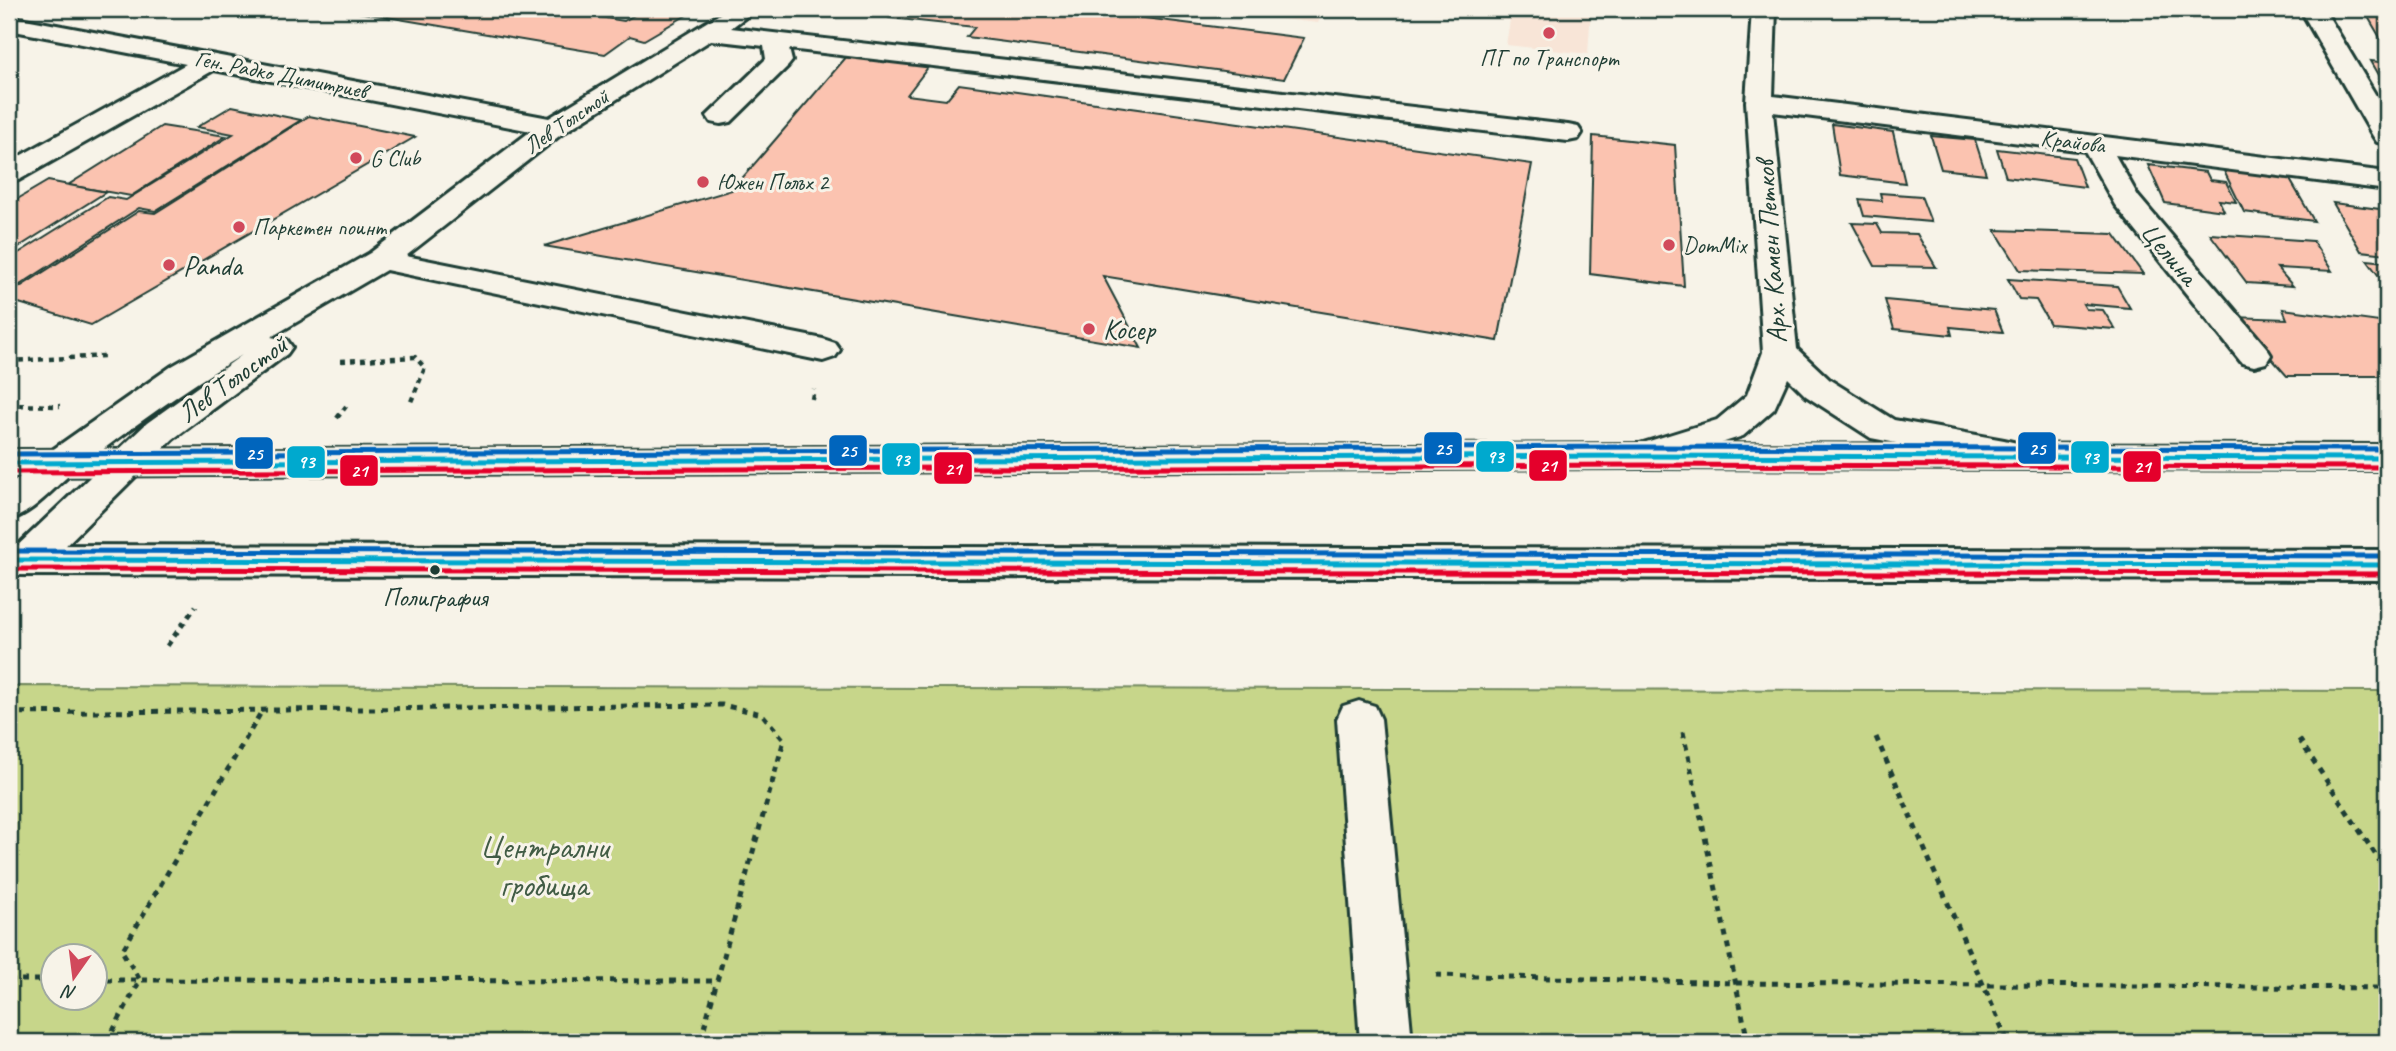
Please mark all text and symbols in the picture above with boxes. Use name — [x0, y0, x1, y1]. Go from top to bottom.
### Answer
marker: ПГ по Транспорт — [1541, 25, 1557, 41]
street label: Ген. Радко Димитриев — [192, 44, 374, 106]
place label: ПГ по Транспорт — [1480, 44, 1620, 73]
street label: Лев Толстой — [518, 82, 616, 160]
street label: Крайова — [2039, 123, 2108, 160]
place label: G Club — [370, 144, 422, 173]
marker: G Club — [348, 150, 364, 166]
street label: Арх. Камен Петков — [1746, 154, 1794, 345]
place label: Южен Полъх 2 — [717, 168, 830, 197]
marker: Южен Полъх 2 — [695, 174, 711, 190]
place label: Паркетен поинт — [253, 213, 388, 242]
street label: Целина — [2133, 214, 2208, 294]
marker: Паркетен поинт — [231, 219, 247, 235]
place label: DomMix — [1683, 231, 1748, 260]
marker: DomMix — [1661, 237, 1677, 253]
place label: Panda — [183, 248, 244, 283]
marker: Panda — [161, 257, 177, 273]
place label: Косер — [1103, 312, 1156, 347]
marker: Косер — [1081, 321, 1097, 337]
street label: Лев Толостой — [171, 326, 295, 430]
line badge: 25 — [1423, 431, 1463, 465]
line badge: 25 — [2017, 431, 2057, 465]
line badge: 25 — [828, 434, 868, 467]
line badge: 25 — [234, 436, 274, 470]
text: 25 — [1435, 437, 1453, 461]
text: 25 — [2029, 437, 2047, 461]
text: 25 — [840, 439, 858, 463]
line badge: 93 — [1475, 440, 1515, 473]
line badge: 93 — [2070, 440, 2110, 474]
text: 25 — [246, 442, 264, 466]
line badge: 93 — [881, 442, 921, 476]
line badge: 93 — [286, 445, 326, 479]
text: 93 — [1487, 445, 1506, 469]
text: 93 — [2082, 446, 2101, 470]
text: 93 — [893, 448, 912, 472]
line badge: 21 — [1528, 449, 1568, 482]
text: 93 — [298, 450, 317, 474]
line badge: 21 — [2122, 450, 2162, 483]
line badge: 21 — [933, 451, 973, 485]
line badge: 21 — [339, 454, 379, 487]
text: 21 — [1539, 454, 1559, 478]
text: 21 — [2133, 455, 2153, 479]
text: 21 — [944, 457, 964, 481]
text: 21 — [350, 459, 370, 483]
marker: Полиграфия — [428, 563, 442, 577]
place label: Полиграфия — [383, 581, 489, 614]
park label: Централни гробища — [480, 826, 611, 906]
north arrow — [38, 942, 108, 1012]
text: N — [58, 979, 79, 1006]

